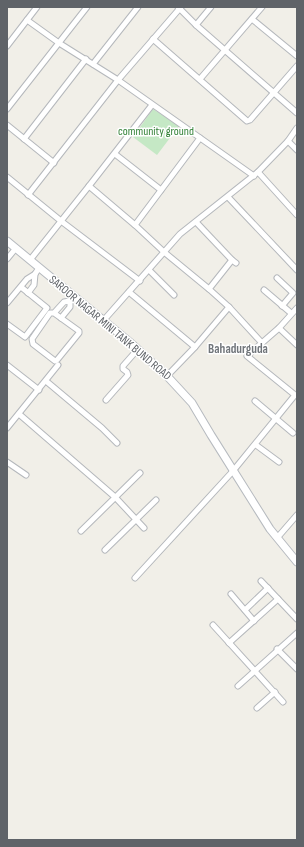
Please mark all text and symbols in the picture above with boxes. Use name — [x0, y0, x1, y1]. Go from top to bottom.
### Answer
park label: community ground — [118, 124, 194, 139]
street label: SAROOR NAGAR MINI TANK BUND ROAD — [46, 272, 174, 384]
district label: Bahadurguda — [208, 341, 268, 357]

